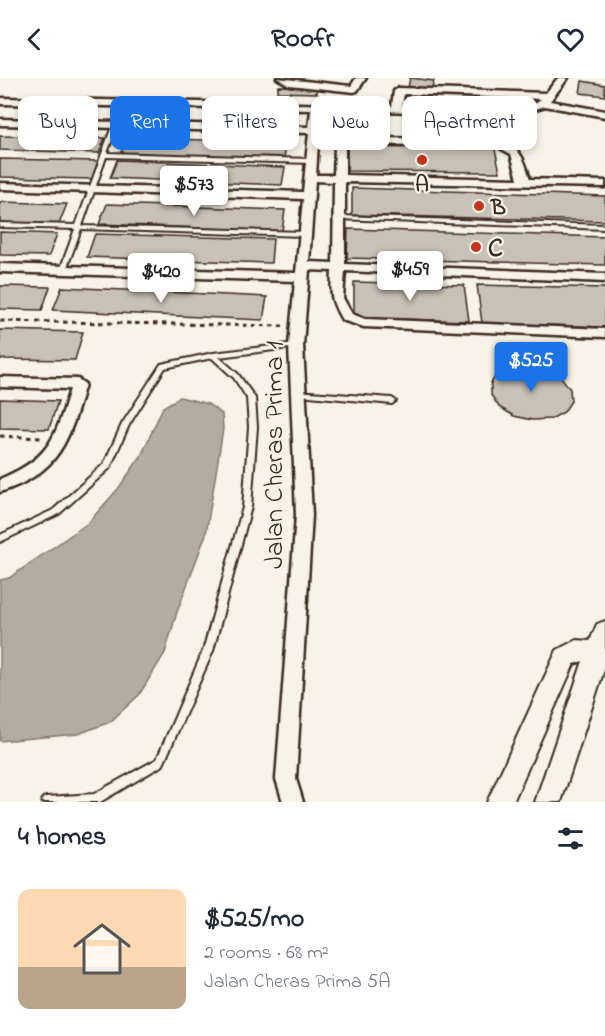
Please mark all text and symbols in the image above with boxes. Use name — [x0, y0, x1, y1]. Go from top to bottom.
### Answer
text: Roofr — [271, 20, 334, 59]
icon: back — [18, 23, 51, 56]
icon: heart — [554, 23, 587, 56]
chip: Buy — [18, 96, 98, 150]
chip: Rent — [110, 96, 190, 150]
chip: Filters — [202, 96, 299, 150]
chip: New — [311, 96, 390, 150]
chip: Apartment — [402, 96, 537, 150]
marker: A — [415, 153, 429, 167]
pin: $573 — [158, 166, 230, 217]
place label: A — [415, 170, 429, 202]
text: $573 — [174, 171, 214, 200]
place label: B — [490, 193, 506, 225]
marker: B — [472, 199, 486, 213]
place label: C — [488, 230, 503, 269]
marker: C — [469, 240, 483, 254]
pin: $459 — [374, 251, 446, 302]
pin: $420 — [125, 253, 197, 304]
text: $459 — [391, 256, 429, 285]
text: $420 — [142, 258, 180, 287]
street label: Jalan Cheras Prima 1 — [256, 341, 295, 569]
pin: $525 — [495, 342, 567, 393]
text: $525 — [509, 347, 553, 376]
text: 4 homes — [18, 819, 106, 857]
icon: filters — [554, 822, 587, 855]
text: $525/mo — [204, 901, 304, 939]
icon: home — [66, 913, 138, 985]
text: 2 rooms · 68 m² — [204, 939, 329, 968]
text: Jalan Cheras Prima 5A — [204, 968, 390, 997]

